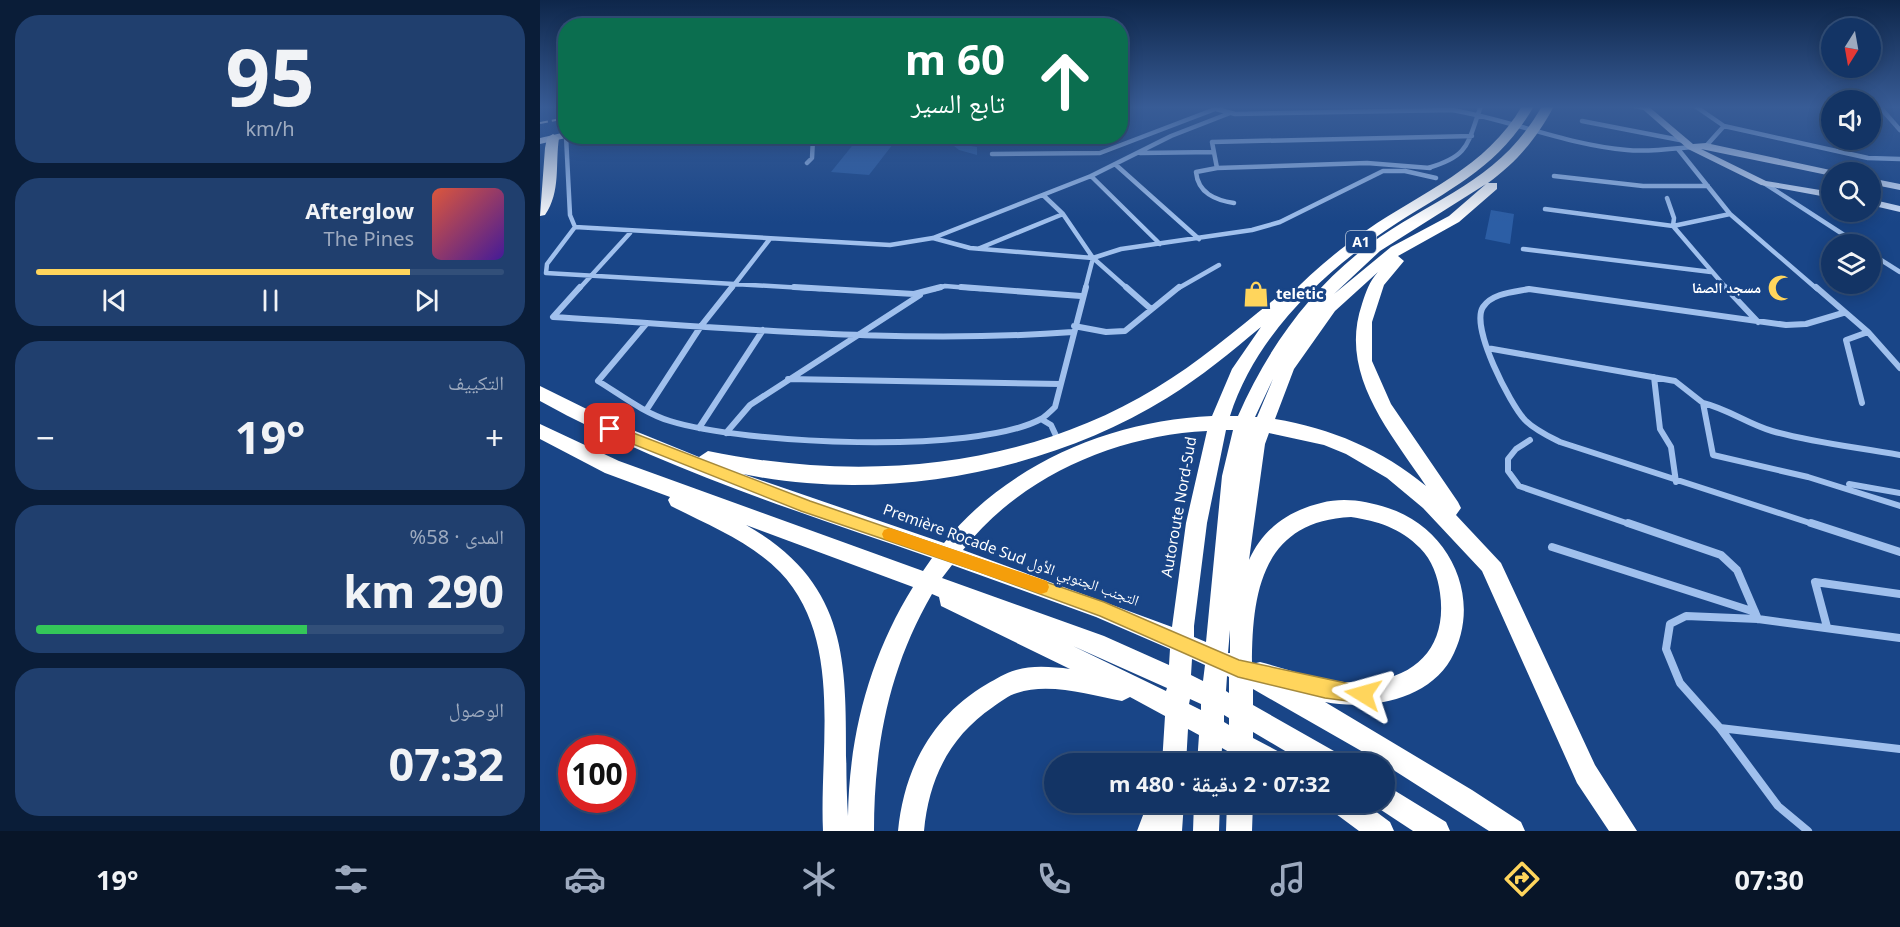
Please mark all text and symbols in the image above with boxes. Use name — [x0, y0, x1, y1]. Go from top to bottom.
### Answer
north arrow — [1821, 18, 1881, 78]
map controls — [1821, 18, 1881, 294]
text: 95 — [225, 23, 315, 129]
text: 60 m — [905, 30, 1005, 87]
icon: ahead — [1026, 42, 1104, 120]
text: تابع السير — [911, 84, 1005, 121]
button: sound — [1821, 90, 1881, 150]
text: km/h — [245, 115, 295, 142]
button: search — [1821, 162, 1881, 222]
text: Afterglow — [305, 195, 414, 225]
text: The Pines — [324, 225, 414, 252]
road number: A1 — [1346, 231, 1376, 253]
button: layers — [1821, 234, 1881, 294]
mosque icon: مسجد الصفا — [1766, 273, 1796, 303]
place label: مسجد الصفا — [1692, 277, 1761, 297]
shop icon: teletic — [1241, 279, 1271, 309]
place label: teletic — [1276, 283, 1324, 303]
icon: previous — [98, 284, 131, 317]
icon: pause — [254, 284, 287, 317]
icon: next — [410, 284, 443, 317]
text: التكييف — [448, 369, 504, 396]
pin — [584, 403, 635, 454]
text: 19° — [235, 406, 305, 467]
icon: arrive — [593, 412, 626, 445]
text: − — [36, 415, 55, 460]
text: + — [485, 415, 504, 460]
street label: Autoroute Nord-Sud — [1156, 435, 1200, 579]
street label: Première Rocade Sud التجنب الجنوبي الأول — [880, 498, 1142, 612]
text: المدى · 58% — [410, 523, 504, 550]
text: 290 km — [343, 560, 504, 621]
position arrow — [1331, 662, 1395, 726]
text: الوصول — [449, 696, 504, 723]
text: 07:32 — [388, 733, 504, 794]
speed limit sign: 100 — [558, 735, 636, 813]
text: 07:32 · 2 دقيقة · 480 m — [1109, 768, 1330, 798]
icon: filters — [330, 858, 372, 900]
icon: car — [564, 858, 606, 900]
icon: climate — [798, 858, 840, 900]
icon: phone — [1033, 858, 1075, 900]
icon: music — [1267, 858, 1309, 900]
icon: directions — [1501, 858, 1543, 900]
text: 19° — [96, 861, 138, 898]
text: 07:30 — [1735, 861, 1804, 898]

